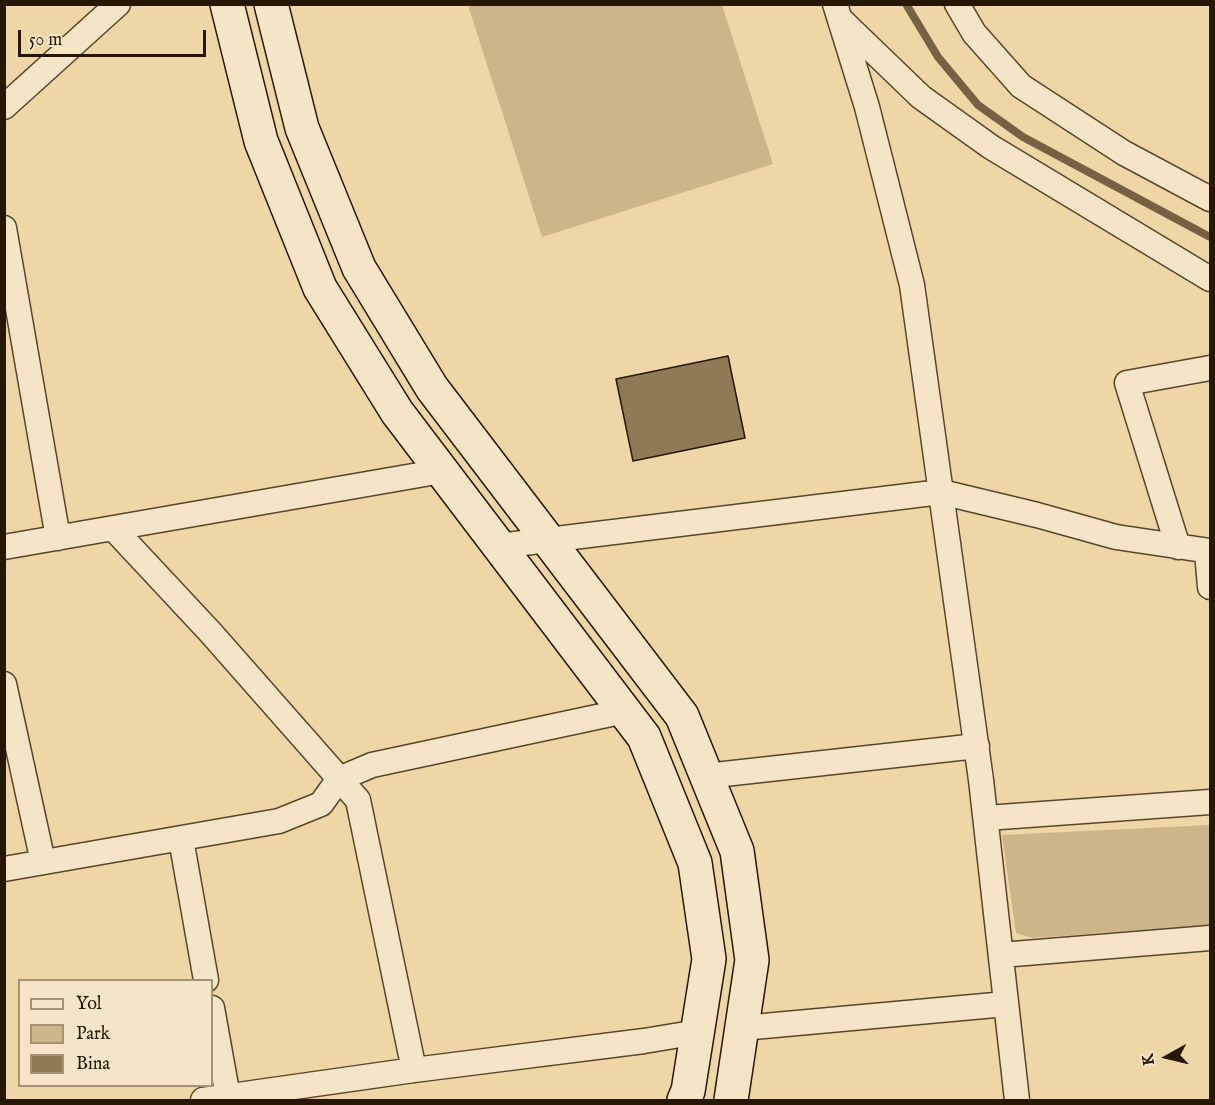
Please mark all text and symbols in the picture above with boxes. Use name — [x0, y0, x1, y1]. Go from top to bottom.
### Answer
scale bar — [21, 18, 208, 56]
text: 50 m — [29, 29, 62, 52]
legend — [18, 979, 213, 1087]
text: Yol — [76, 993, 102, 1016]
text: Park — [76, 1023, 110, 1046]
north arrow — [1137, 1027, 1197, 1087]
text: K — [1138, 1052, 1160, 1067]
text: Bina — [76, 1053, 110, 1076]

